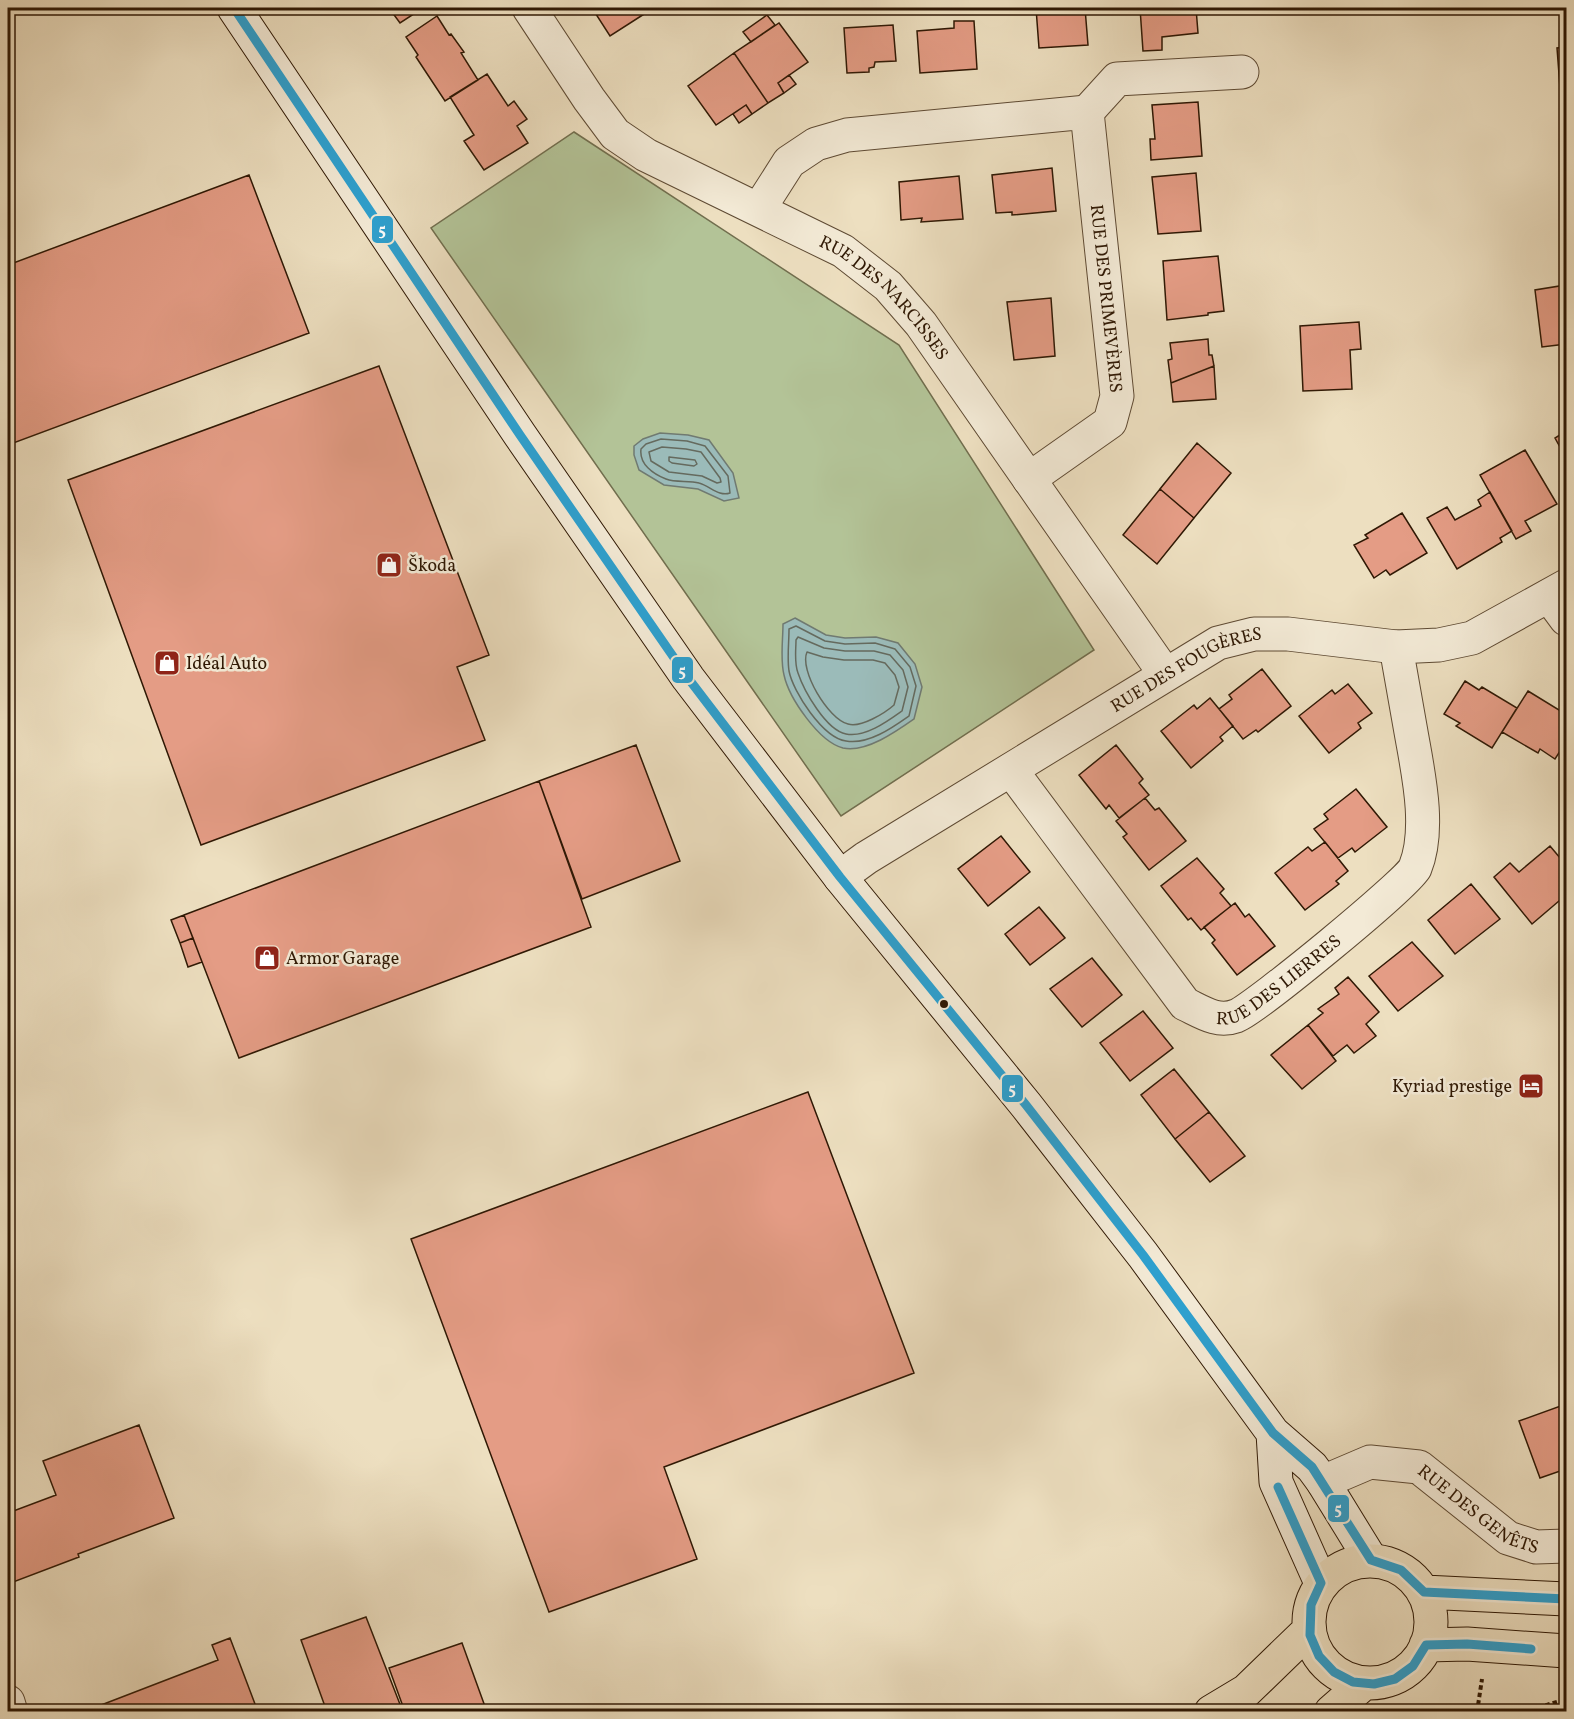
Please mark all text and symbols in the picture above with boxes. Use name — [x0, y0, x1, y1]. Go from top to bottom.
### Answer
street label: RUE DES PRIMEVÈRES — [1083, 203, 1128, 394]
line badge: 5 — [371, 215, 394, 244]
text: 5 — [378, 220, 386, 242]
street label: RUE DES NARCISSES — [815, 230, 954, 366]
shop icon: Škoda — [374, 550, 404, 580]
place label: Škoda — [408, 554, 456, 579]
street label: RUE DES FOUGÈRES — [1106, 623, 1262, 720]
shop icon: Idéal Auto — [152, 648, 182, 678]
place label: Idéal Auto — [186, 652, 267, 677]
line badge: 5 — [671, 656, 694, 684]
text: 5 — [678, 661, 686, 683]
street label: RUE DES LIERRES — [1215, 929, 1347, 1033]
shop icon: Armor Garage — [252, 943, 282, 973]
place label: Armor Garage — [286, 947, 399, 972]
unlabelled marker — [938, 998, 950, 1010]
hotel icon: Kyriad prestige — [1516, 1071, 1546, 1101]
line badge: 5 — [1001, 1074, 1024, 1103]
place label: Kyriad prestige — [1392, 1075, 1512, 1100]
text: 5 — [1008, 1079, 1016, 1101]
street label: RUE DES GENÊTS — [1412, 1459, 1542, 1561]
line badge: 5 — [1327, 1494, 1350, 1523]
text: 5 — [1334, 1499, 1342, 1521]

